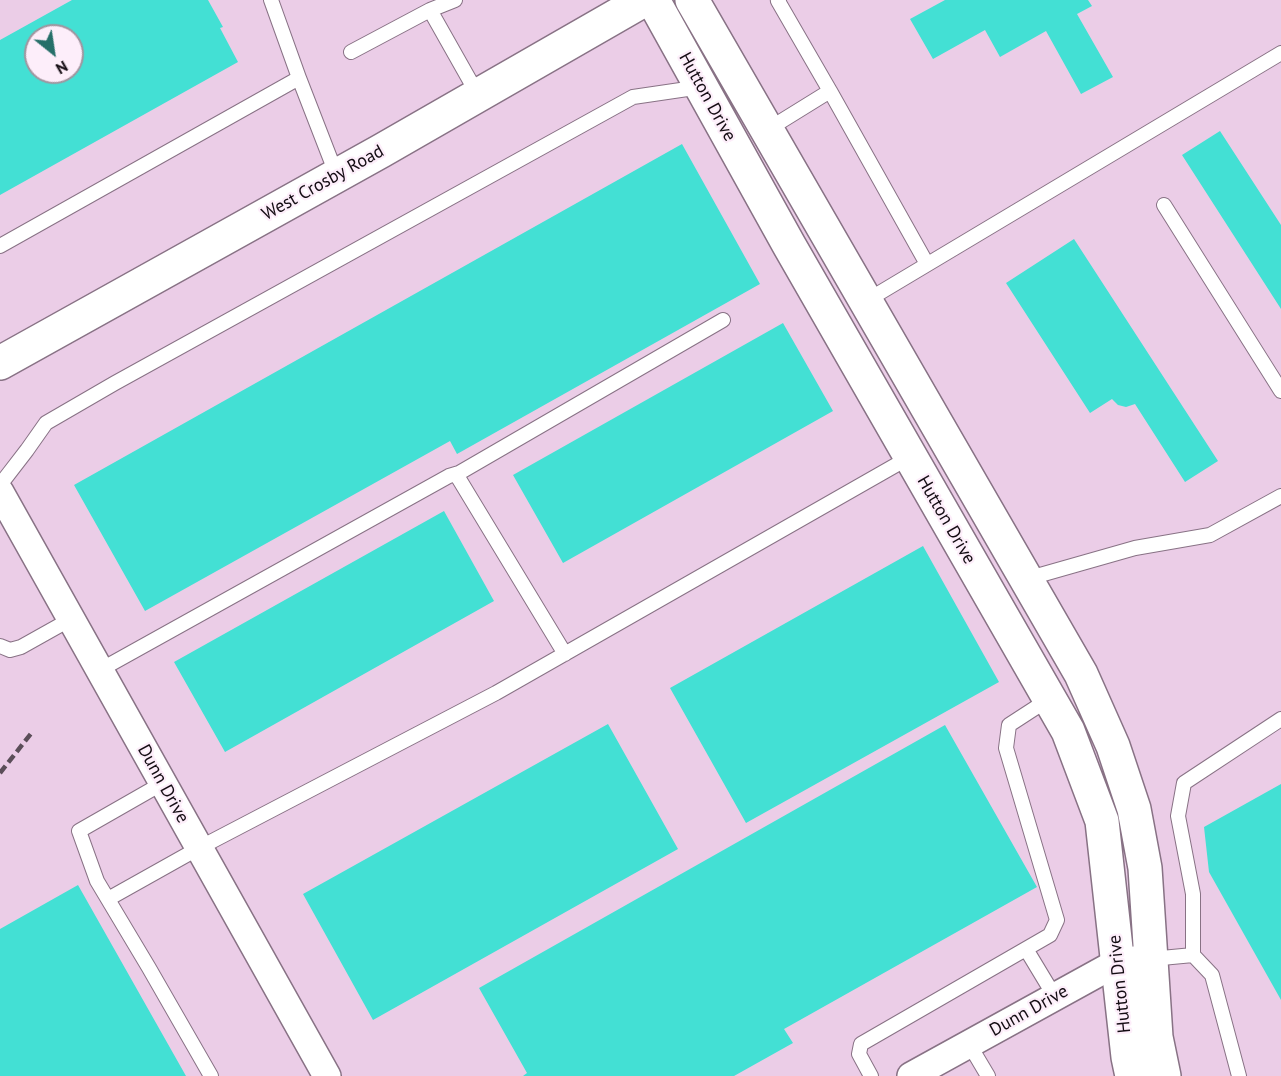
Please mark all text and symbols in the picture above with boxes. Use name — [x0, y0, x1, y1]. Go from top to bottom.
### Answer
north arrow — [24, 24, 84, 84]
street label: Hutton Drive — [674, 49, 740, 145]
text: N — [52, 57, 72, 79]
street label: West Crosby Road — [258, 141, 388, 225]
street label: Hutton Drive — [912, 472, 980, 568]
street label: Dunn Drive — [133, 741, 193, 827]
street label: Hutton Drive — [1104, 934, 1136, 1034]
street label: Dunn Drive — [986, 981, 1072, 1041]

